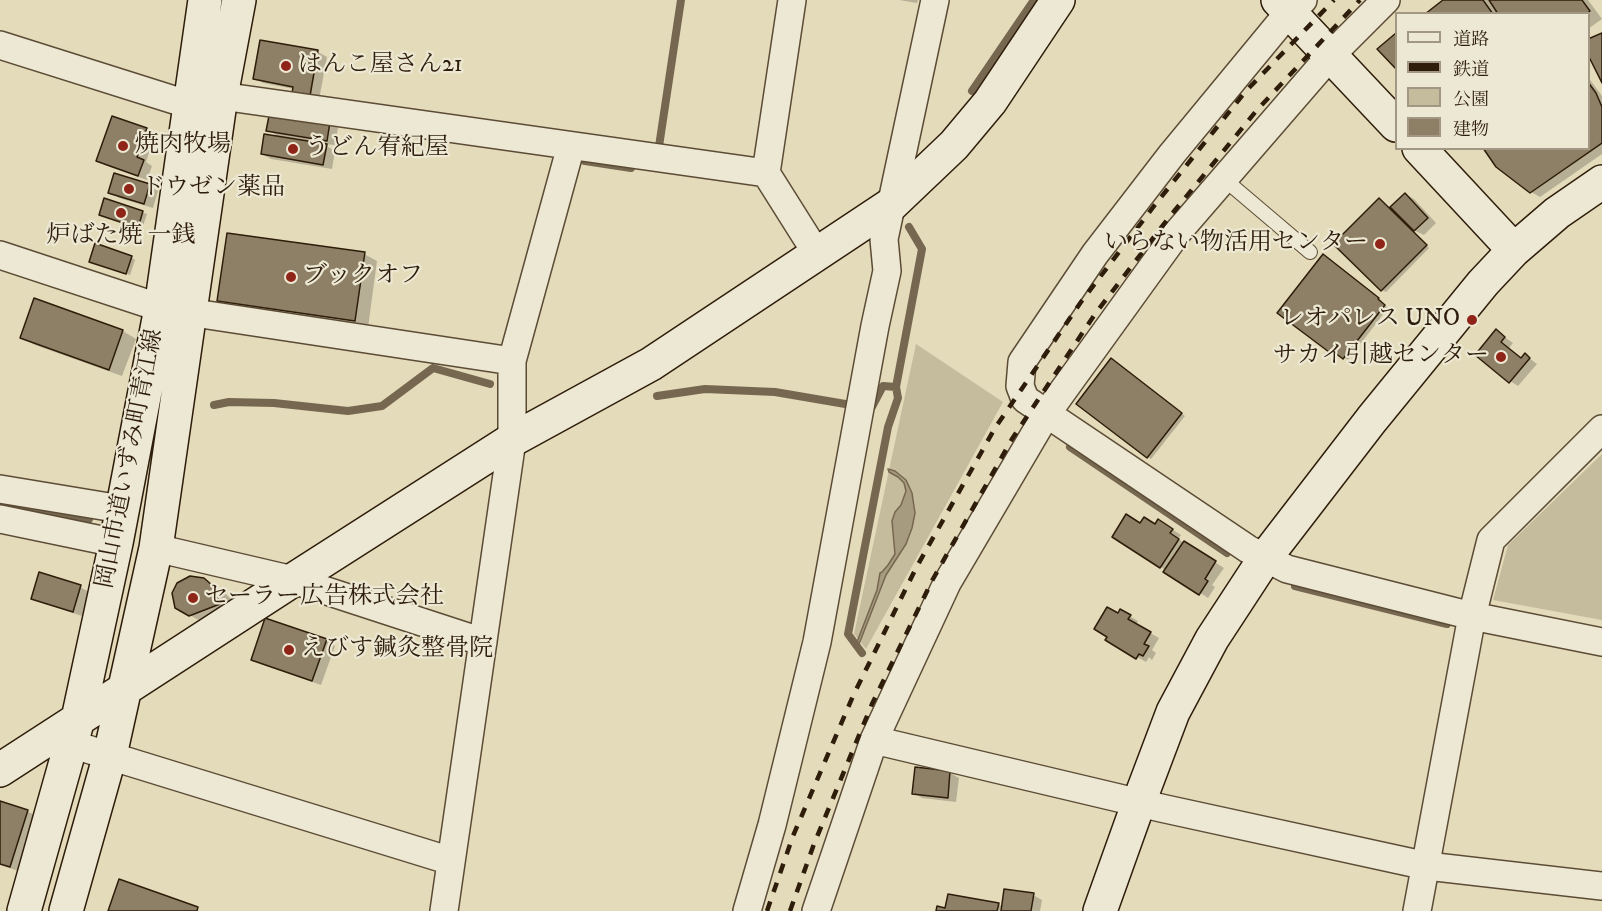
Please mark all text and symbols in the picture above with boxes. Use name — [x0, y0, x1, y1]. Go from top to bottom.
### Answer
legend — [1395, 12, 1590, 150]
text: 道路 — [1453, 29, 1489, 51]
place label: はんこ屋さん21 — [298, 52, 463, 80]
marker: はんこ屋さん21 — [279, 59, 293, 73]
text: 鉄道 — [1453, 59, 1489, 81]
text: 公園 — [1453, 89, 1489, 111]
text: 建物 — [1453, 119, 1489, 141]
place label: 焼肉牧場 — [135, 132, 231, 160]
place label: うどん宥紀屋 — [305, 135, 449, 163]
marker: 焼肉牧場 — [116, 139, 130, 153]
marker: うどん宥紀屋 — [286, 142, 300, 156]
place label: ドウゼン薬品 — [141, 175, 285, 203]
marker: ドウゼン薬品 — [122, 182, 136, 196]
marker: 炉ばた焼 一銭 — [114, 206, 128, 220]
place label: 炉ばた焼 一銭 — [46, 223, 196, 251]
place label: いらない物活用センター — [1104, 230, 1368, 258]
marker: いらない物活用センター — [1373, 237, 1387, 251]
place label: ブックオフ — [303, 263, 423, 291]
marker: ブックオフ — [284, 270, 298, 284]
place label: レオパレス UNO — [1280, 306, 1460, 334]
marker: レオパレス UNO — [1465, 313, 1479, 327]
street label: 岡山市道いずみ町青江線 — [92, 327, 170, 591]
place label: サカイ引越センター — [1273, 343, 1489, 371]
marker: サカイ引越センター — [1494, 350, 1508, 364]
place label: セーラー広告株式会社 — [205, 584, 444, 612]
marker: セーラー広告株式会社 — [186, 591, 200, 605]
place label: えびす鍼灸整骨院 — [301, 636, 493, 664]
marker: えびす鍼灸整骨院 — [282, 643, 296, 657]

